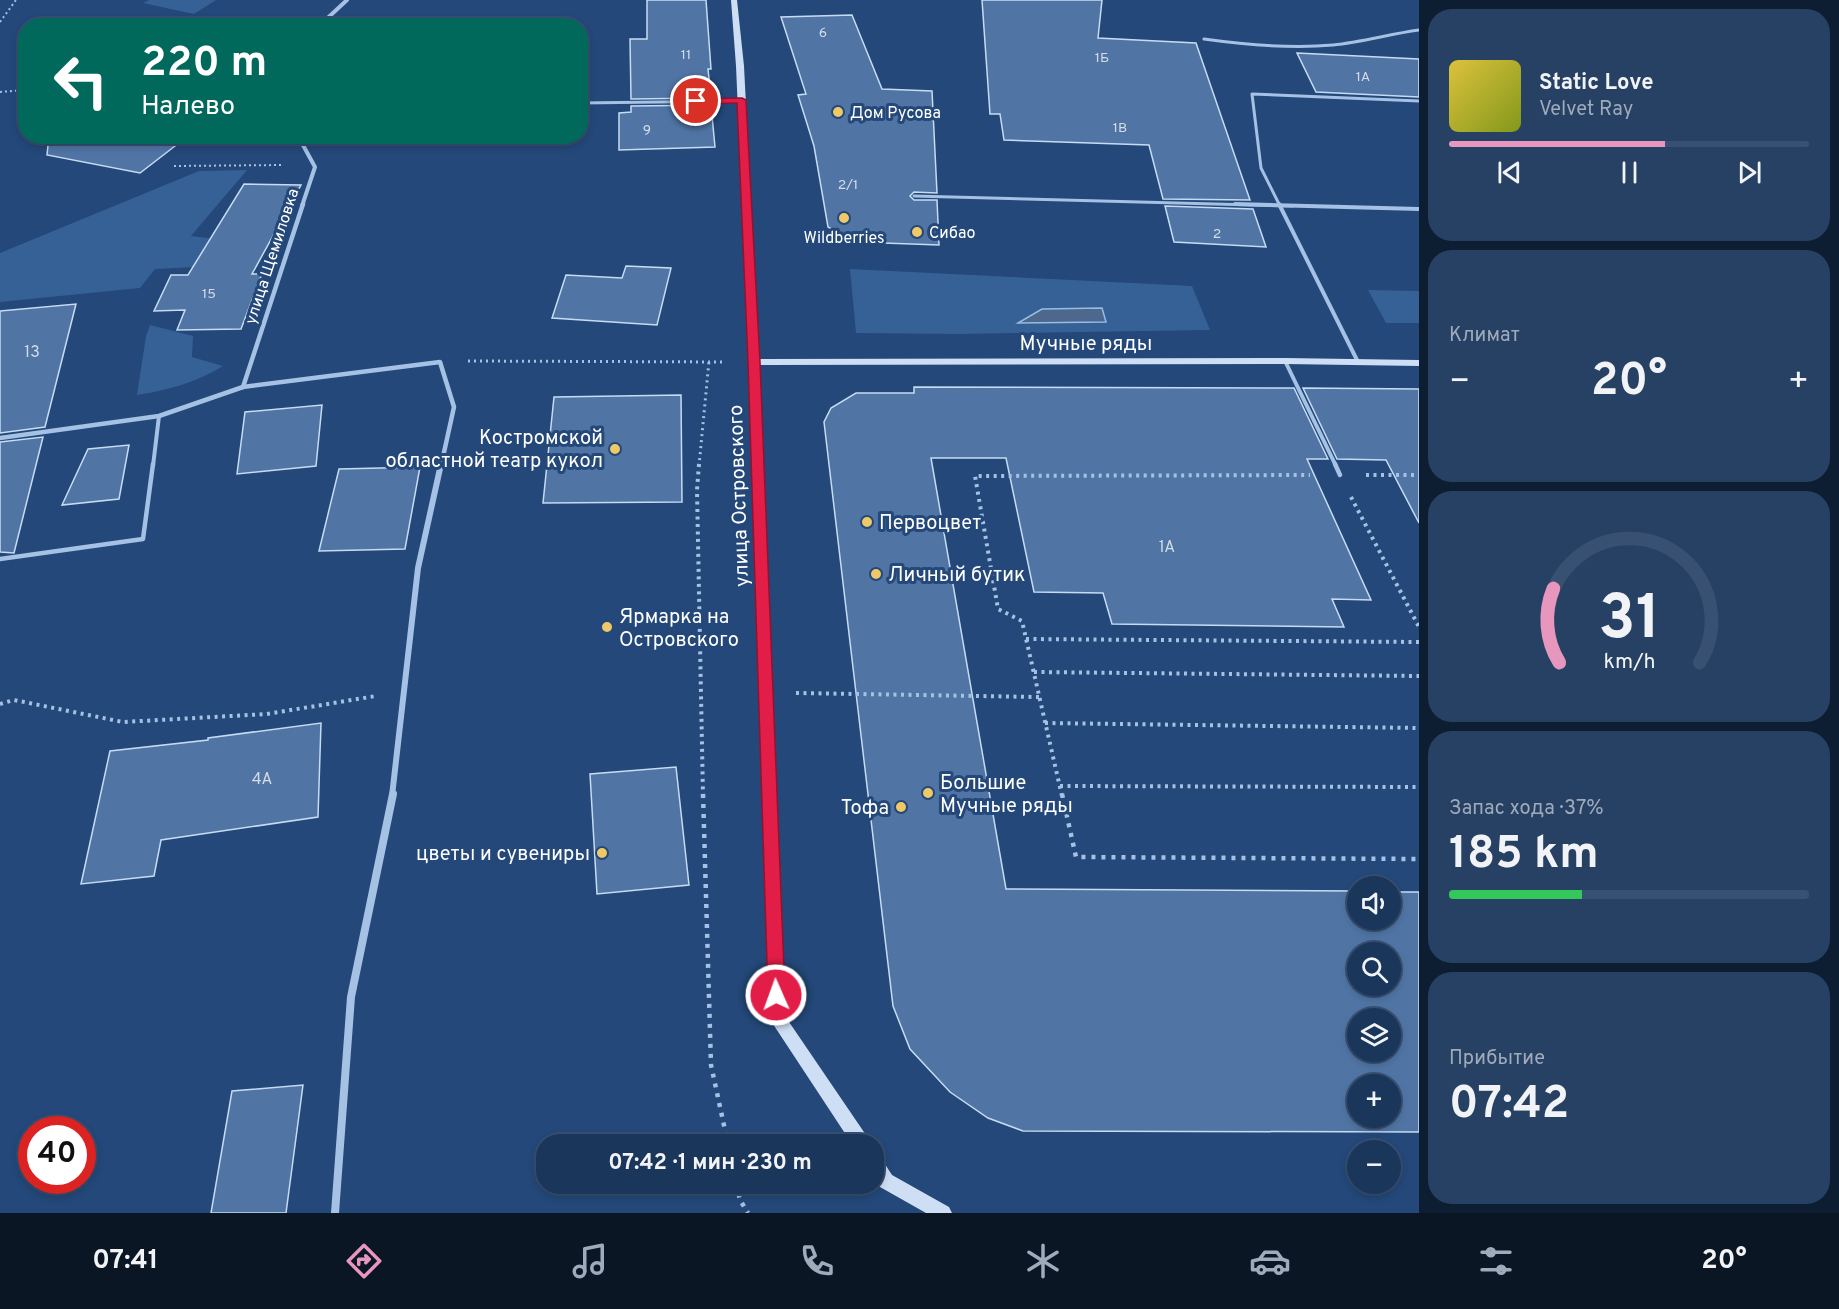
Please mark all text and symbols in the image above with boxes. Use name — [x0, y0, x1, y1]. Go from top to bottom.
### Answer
house number: 6 — [819, 25, 827, 42]
text: 220 m — [141, 38, 267, 91]
icon: left — [42, 42, 120, 120]
house number: 11 — [681, 47, 691, 64]
house number: 1Б — [1095, 50, 1109, 67]
house number: 1А — [1356, 69, 1370, 86]
text: Static Love — [1539, 70, 1653, 97]
pin — [670, 75, 721, 126]
icon: arrive — [679, 84, 712, 117]
text: Налево — [141, 90, 235, 124]
text: Velvet Ray — [1539, 97, 1633, 123]
place label: Дом Русова — [850, 104, 941, 124]
marker: Дом Русова — [831, 105, 845, 119]
house number: 1В — [1113, 120, 1127, 137]
house number: 9 — [643, 122, 651, 139]
icon: previous — [1493, 156, 1526, 189]
icon: pause — [1613, 156, 1646, 189]
icon: next — [1733, 156, 1766, 189]
house number: 2/1 — [838, 177, 858, 194]
street label: улица Щемиловка — [241, 186, 304, 327]
marker: Wildberries — [837, 211, 851, 225]
place label: Сибао — [929, 224, 976, 244]
marker: Сибао — [910, 225, 924, 239]
house number: 2 — [1213, 226, 1221, 243]
place label: Wildberries — [803, 229, 885, 249]
house number: 15 — [202, 286, 216, 303]
text: Климат — [1449, 323, 1520, 349]
street label: Мучные ряды — [1020, 332, 1152, 358]
house number: 13 — [24, 343, 40, 363]
text: 20° — [1591, 354, 1667, 411]
text: − — [1449, 362, 1470, 404]
text: + — [1788, 362, 1809, 404]
street label: улица Островского — [724, 404, 756, 587]
place label: Костромской областной театр кукол — [386, 426, 603, 475]
marker: Костромской областной театр кукол — [608, 442, 622, 456]
place label: Первоцвет — [879, 511, 981, 537]
marker: Первоцвет — [860, 515, 874, 529]
house number: 1А — [1159, 538, 1175, 558]
place label: Личный бутик — [888, 563, 1026, 589]
marker: Личный бутик — [869, 567, 883, 581]
text: 31 — [1598, 583, 1660, 662]
place label: Ярмарка на Островского — [619, 605, 739, 654]
marker: Ярмарка на Островского — [600, 620, 614, 634]
text: km/h — [1603, 650, 1655, 677]
house number: 4А — [252, 770, 272, 790]
place label: Большие Мучные ряды — [940, 771, 1073, 820]
marker: Большие Мучные ряды — [921, 786, 935, 800]
place label: Тофа — [841, 796, 889, 822]
text: Запас хода · 37% — [1449, 796, 1604, 822]
marker: Тофа — [894, 800, 908, 814]
text: 185 km — [1449, 827, 1599, 884]
place label: цветы и сувениры — [416, 842, 590, 868]
marker: цветы и сувениры — [595, 846, 609, 860]
map controls — [1347, 876, 1401, 1194]
button: sound — [1347, 876, 1401, 930]
button: search — [1347, 942, 1401, 996]
position arrow — [744, 963, 808, 1027]
button: layers — [1347, 1008, 1401, 1062]
text: Прибытие — [1449, 1046, 1545, 1072]
button: + — [1347, 1074, 1401, 1128]
text: 07:42 — [1449, 1077, 1569, 1134]
speed limit sign: 40 — [18, 1116, 96, 1194]
button: − — [1347, 1140, 1401, 1194]
text: 07:42 · 1 мин · 230 m — [608, 1150, 812, 1177]
icon: directions — [343, 1240, 385, 1282]
icon: music — [569, 1240, 611, 1282]
icon: phone — [796, 1240, 838, 1282]
icon: climate — [1022, 1240, 1064, 1282]
icon: car — [1249, 1240, 1291, 1282]
icon: filters — [1475, 1240, 1517, 1282]
text: 07:41 — [92, 1244, 159, 1278]
text: 20° — [1701, 1244, 1747, 1278]

